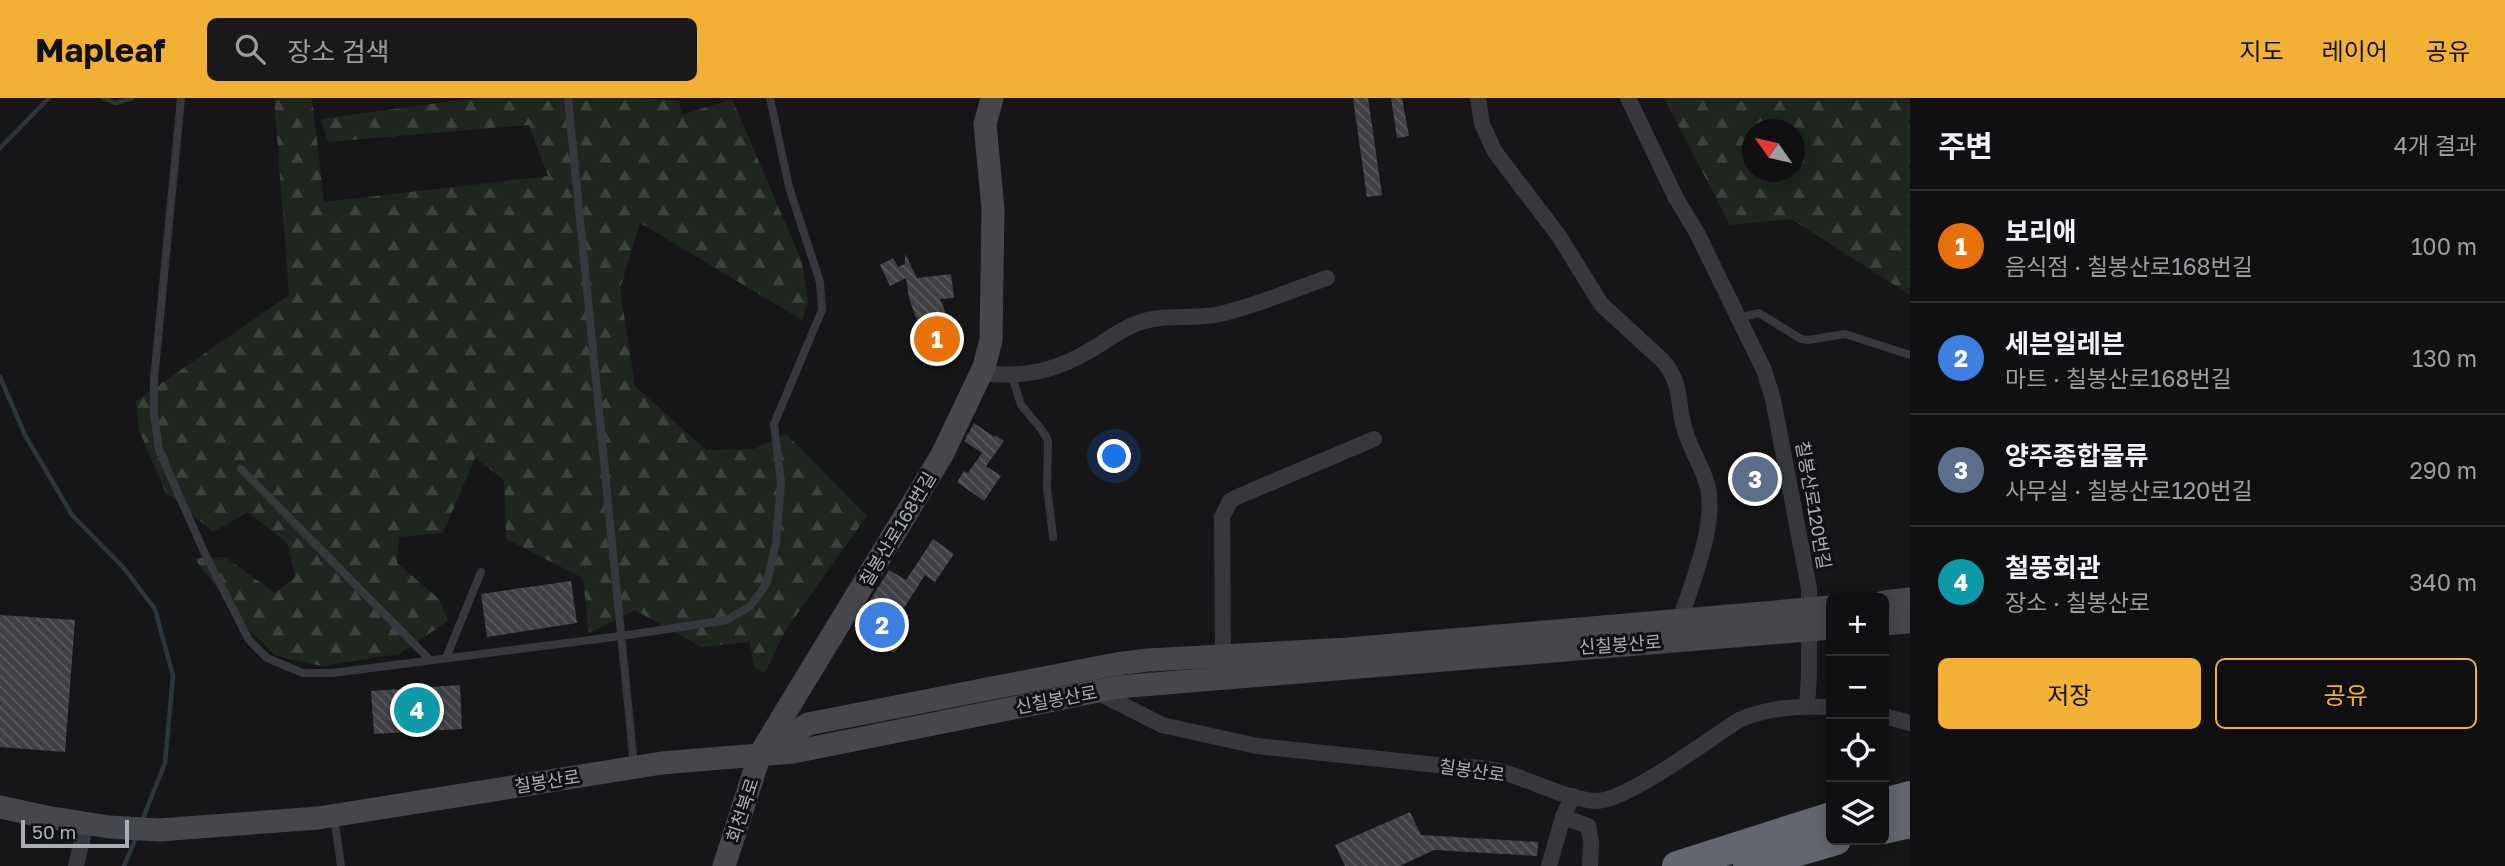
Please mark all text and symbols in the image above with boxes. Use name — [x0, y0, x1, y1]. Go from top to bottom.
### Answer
search box — [207, 18, 697, 81]
text: Mapleaf — [35, 30, 165, 69]
icon: search — [231, 30, 269, 68]
text: 장소 검색 — [287, 36, 390, 67]
text: 지도 — [2239, 36, 2284, 65]
text: 레이어 — [2322, 36, 2388, 65]
text: 공유 — [2426, 36, 2470, 65]
north arrow — [1742, 119, 1805, 182]
text: 주변 — [1938, 128, 1993, 164]
text: 4개 결과 — [2394, 131, 2477, 159]
text: 보리애 — [2005, 216, 2077, 247]
text: 1 — [1955, 232, 1967, 260]
text: 100 m — [2411, 232, 2477, 260]
text: 음식점 · 칠봉산로168번길 — [2005, 252, 2253, 280]
pin: 1 — [914, 313, 960, 365]
text: 세븐일레븐 — [2005, 328, 2125, 359]
text: 2 — [1954, 344, 1968, 372]
text: 130 m — [2412, 344, 2477, 372]
text: 마트 · 칠봉산로168번길 — [2005, 364, 2232, 392]
your location — [1097, 439, 1131, 473]
street label: 칠봉산로120번길 — [1792, 439, 1836, 571]
text: 양주종합물류 — [2005, 440, 2149, 471]
pin: 3 — [1732, 453, 1778, 505]
text: 3 — [1954, 456, 1968, 484]
text: 290 m — [2409, 456, 2477, 484]
street label: 칠봉산로168번길 — [854, 468, 940, 590]
text: 사무실 · 칠봉산로120번길 — [2005, 476, 2253, 504]
text: 철풍회관 — [2005, 552, 2101, 583]
text: 4 — [1954, 568, 1968, 596]
text: 340 m — [2409, 568, 2477, 596]
text: 장소 · 칠봉산로 — [2005, 588, 2150, 616]
map controls — [1826, 593, 1889, 845]
button: + — [1826, 593, 1889, 656]
pin: 2 — [859, 599, 905, 651]
street label: 신칠봉산로 — [1578, 630, 1662, 658]
button: − — [1826, 656, 1889, 719]
button: 저장 — [1938, 658, 2201, 729]
button: 공유 — [2215, 658, 2477, 729]
street label: 신칠봉산로 — [1013, 680, 1099, 718]
pin: 4 — [394, 684, 440, 736]
button: locate — [1826, 719, 1889, 782]
street label: 칠봉산로 — [1438, 754, 1506, 786]
street label: 칠봉산로 — [513, 765, 581, 797]
street label: 회천북로 — [721, 775, 763, 845]
button: layers — [1826, 782, 1889, 845]
scale bar — [21, 817, 130, 849]
text: 50 m — [32, 820, 76, 843]

